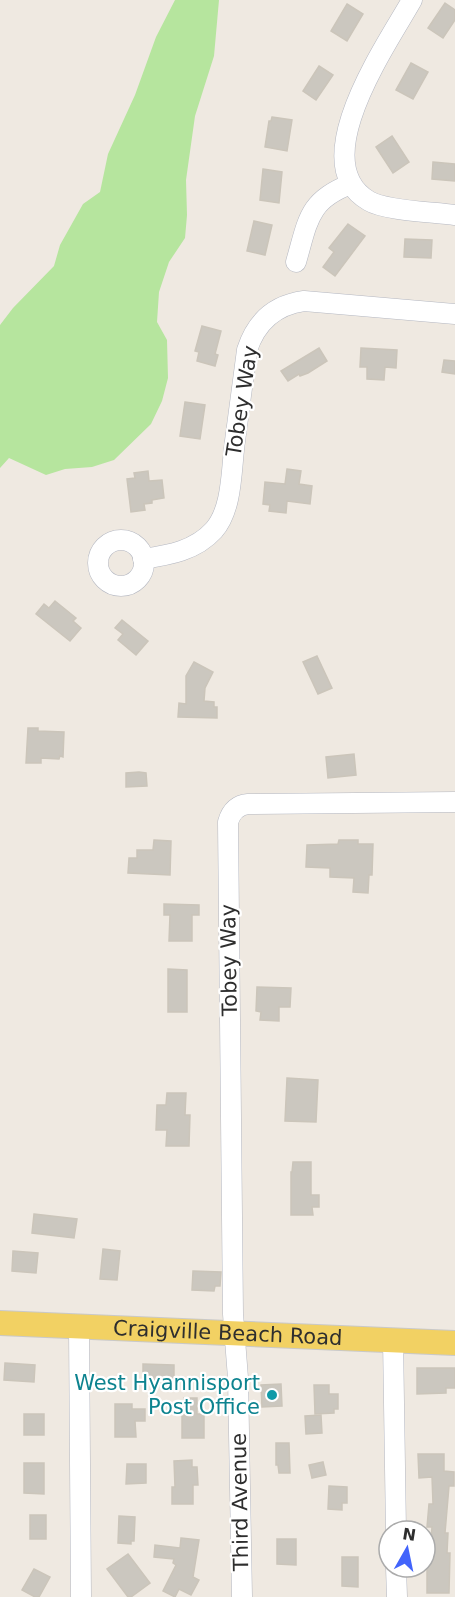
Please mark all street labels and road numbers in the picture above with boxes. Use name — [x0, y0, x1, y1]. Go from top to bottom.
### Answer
street label: Tobey Way — [221, 344, 263, 459]
street label: Tobey Way — [216, 904, 242, 1017]
street label: Craigville Beach Road — [113, 1316, 343, 1350]
street label: Third Avenue — [227, 1433, 253, 1572]

